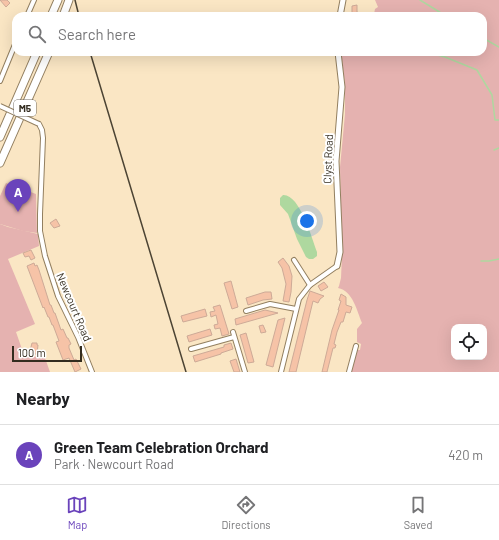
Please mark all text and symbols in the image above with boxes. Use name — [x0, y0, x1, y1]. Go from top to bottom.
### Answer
search box — [12, 12, 487, 56]
icon: search — [26, 23, 48, 45]
text: Search here — [58, 25, 136, 43]
road number: M5 — [14, 100, 36, 116]
street label: Clyst Road — [320, 134, 335, 184]
pin: A — [5, 179, 31, 212]
your location — [297, 211, 317, 231]
street label: Newcourt Road — [54, 271, 95, 343]
map controls — [451, 324, 487, 360]
button: locate — [451, 324, 487, 360]
scale bar — [12, 344, 82, 363]
text: 100 m — [18, 346, 46, 359]
text: Nearby — [16, 388, 70, 408]
text: Green Team Celebration Orchard — [54, 438, 269, 456]
text: A — [25, 447, 33, 463]
text: 420 m — [448, 447, 483, 463]
text: Park · Newcourt Road — [54, 456, 174, 472]
tab: Map — [66, 494, 88, 531]
tab: Directions — [221, 494, 271, 531]
tab: Saved — [404, 494, 433, 531]

